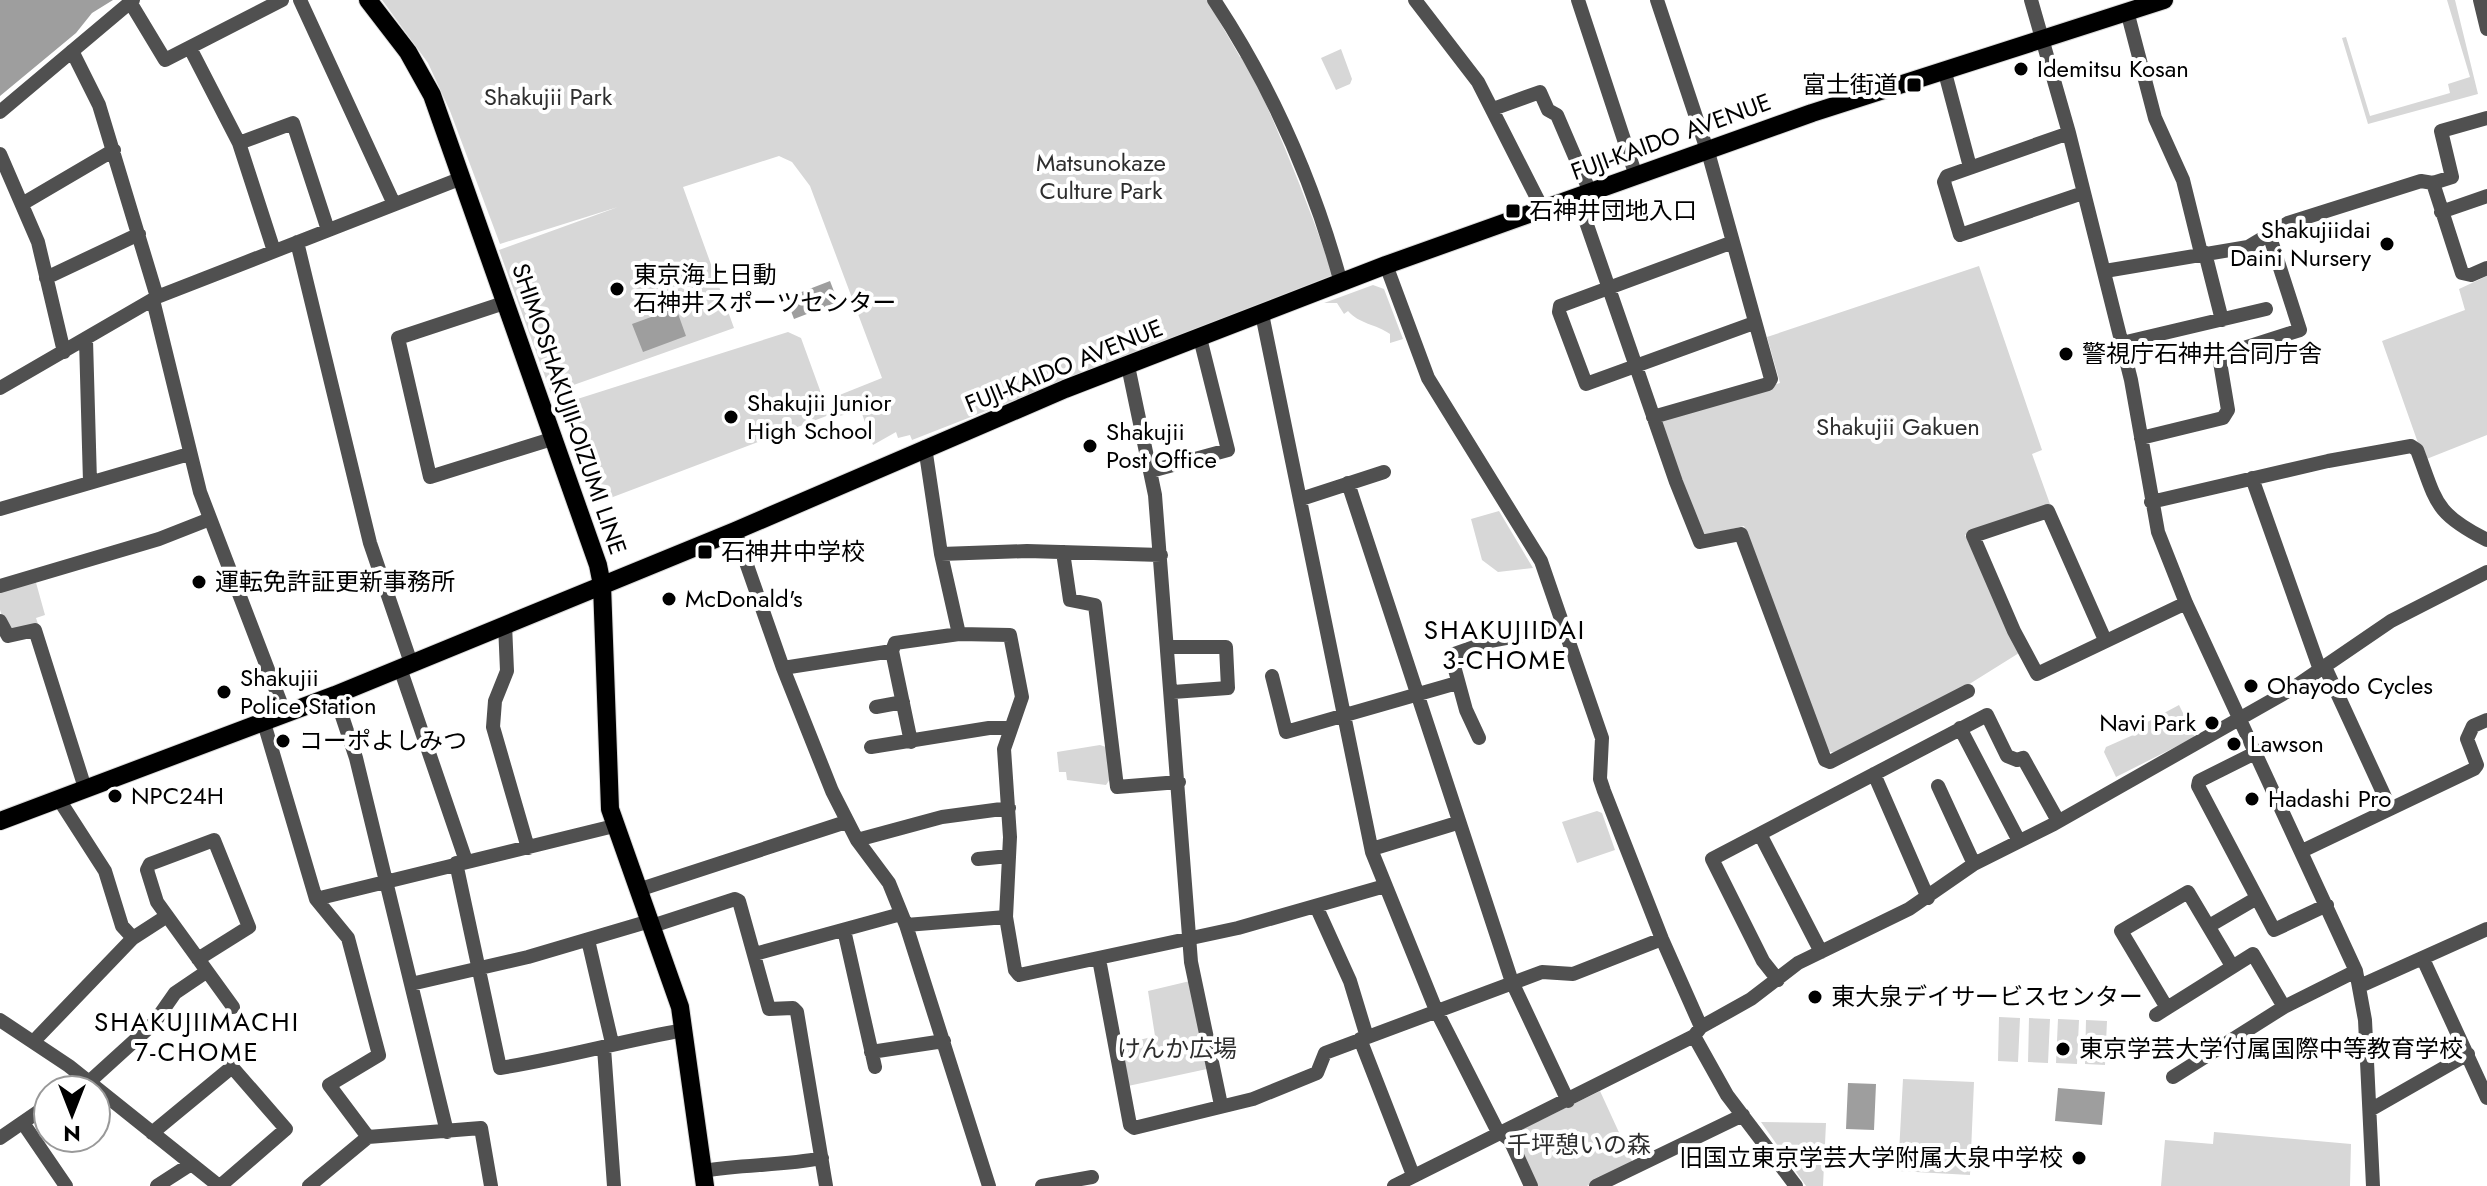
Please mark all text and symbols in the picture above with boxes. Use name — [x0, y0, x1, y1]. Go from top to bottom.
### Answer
place label: Idemitsu Kosan — [2037, 51, 2189, 86]
marker: Idemitsu Kosan — [2012, 60, 2030, 78]
place label: 富士街道 — [1802, 67, 1898, 102]
marker: 富士街道 — [1905, 76, 1923, 94]
park label: Shakujii Park — [484, 79, 613, 114]
street label: FUJI-KAIDO AVENUE — [1566, 84, 1776, 189]
park label: Matsunokaze Culture Park — [1036, 145, 1166, 208]
place label: 石神井団地入口 — [1529, 193, 1697, 228]
marker: 石神井団地入口 — [1504, 202, 1522, 220]
place label: Shakujiidai Daini Nursery — [2230, 212, 2371, 275]
marker: Shakujiidai Daini Nursery — [2378, 235, 2396, 253]
place label: 東京海上日動 石神井スポーツセンター — [633, 257, 897, 320]
street label: SHIMOSHAKUJII-OIZUMI LINE — [503, 259, 636, 559]
marker: 東京海上日動 石神井スポーツセンター — [608, 280, 626, 298]
street label: FUJI-KAIDO AVENUE — [960, 310, 1168, 421]
place label: 警視庁石神井合同庁舎 — [2082, 336, 2322, 371]
marker: 警視庁石神井合同庁舎 — [2057, 345, 2075, 363]
place label: Shakujii Junior High School — [747, 385, 892, 448]
marker: Shakujii Junior High School — [722, 408, 740, 426]
park label: Shakujii Gakuen — [1816, 409, 1980, 444]
place label: Shakujii Post Office — [1106, 414, 1217, 477]
marker: Shakujii Post Office — [1081, 437, 1099, 455]
place label: 石神井中学校 — [721, 534, 865, 569]
marker: 石神井中学校 — [696, 543, 714, 561]
place label: 運転免許証更新事務所 — [215, 564, 455, 599]
marker: 運転免許証更新事務所 — [190, 573, 208, 591]
place label: McDonald's — [685, 581, 803, 616]
marker: McDonald's — [660, 590, 678, 608]
district label: SHAKUJIIDAI 3-CHOME — [1424, 611, 1586, 679]
place label: Shakujii Police Station — [240, 660, 377, 723]
place label: Ohayodo Cycles — [2267, 668, 2433, 703]
marker: Ohayodo Cycles — [2242, 677, 2260, 695]
marker: Shakujii Police Station — [215, 683, 233, 701]
place label: Navi Park — [2099, 705, 2196, 740]
marker: Navi Park — [2203, 714, 2221, 732]
place label: コーポよしみつ — [299, 723, 467, 758]
place label: Lawson — [2250, 726, 2324, 761]
marker: コーポよしみつ — [274, 732, 292, 750]
marker: Lawson — [2225, 735, 2243, 753]
place label: NPC24H — [131, 778, 224, 813]
place label: Hadashi Pro — [2268, 781, 2391, 816]
marker: NPC24H — [106, 787, 124, 805]
marker: Hadashi Pro — [2243, 790, 2261, 808]
place label: 東大泉デイサービスセンター — [1831, 979, 2143, 1014]
marker: 東大泉デイサービスセンター — [1806, 988, 1824, 1006]
district label: SHAKUJIIMACHI 7-CHOME — [94, 1003, 300, 1071]
park label: けんか広場 — [1117, 1031, 1237, 1066]
place label: 東京学芸大学付属国際中等教育学校 — [2079, 1031, 2463, 1066]
marker: 東京学芸大学付属国際中等教育学校 — [2054, 1040, 2072, 1058]
north arrow — [32, 1074, 112, 1154]
text: N — [63, 1118, 81, 1150]
park label: 千坪憩いの森 — [1507, 1127, 1651, 1162]
place label: 旧国立東京学芸大学附属大泉中学校 — [1679, 1140, 2063, 1175]
marker: 旧国立東京学芸大学附属大泉中学校 — [2070, 1149, 2088, 1167]

